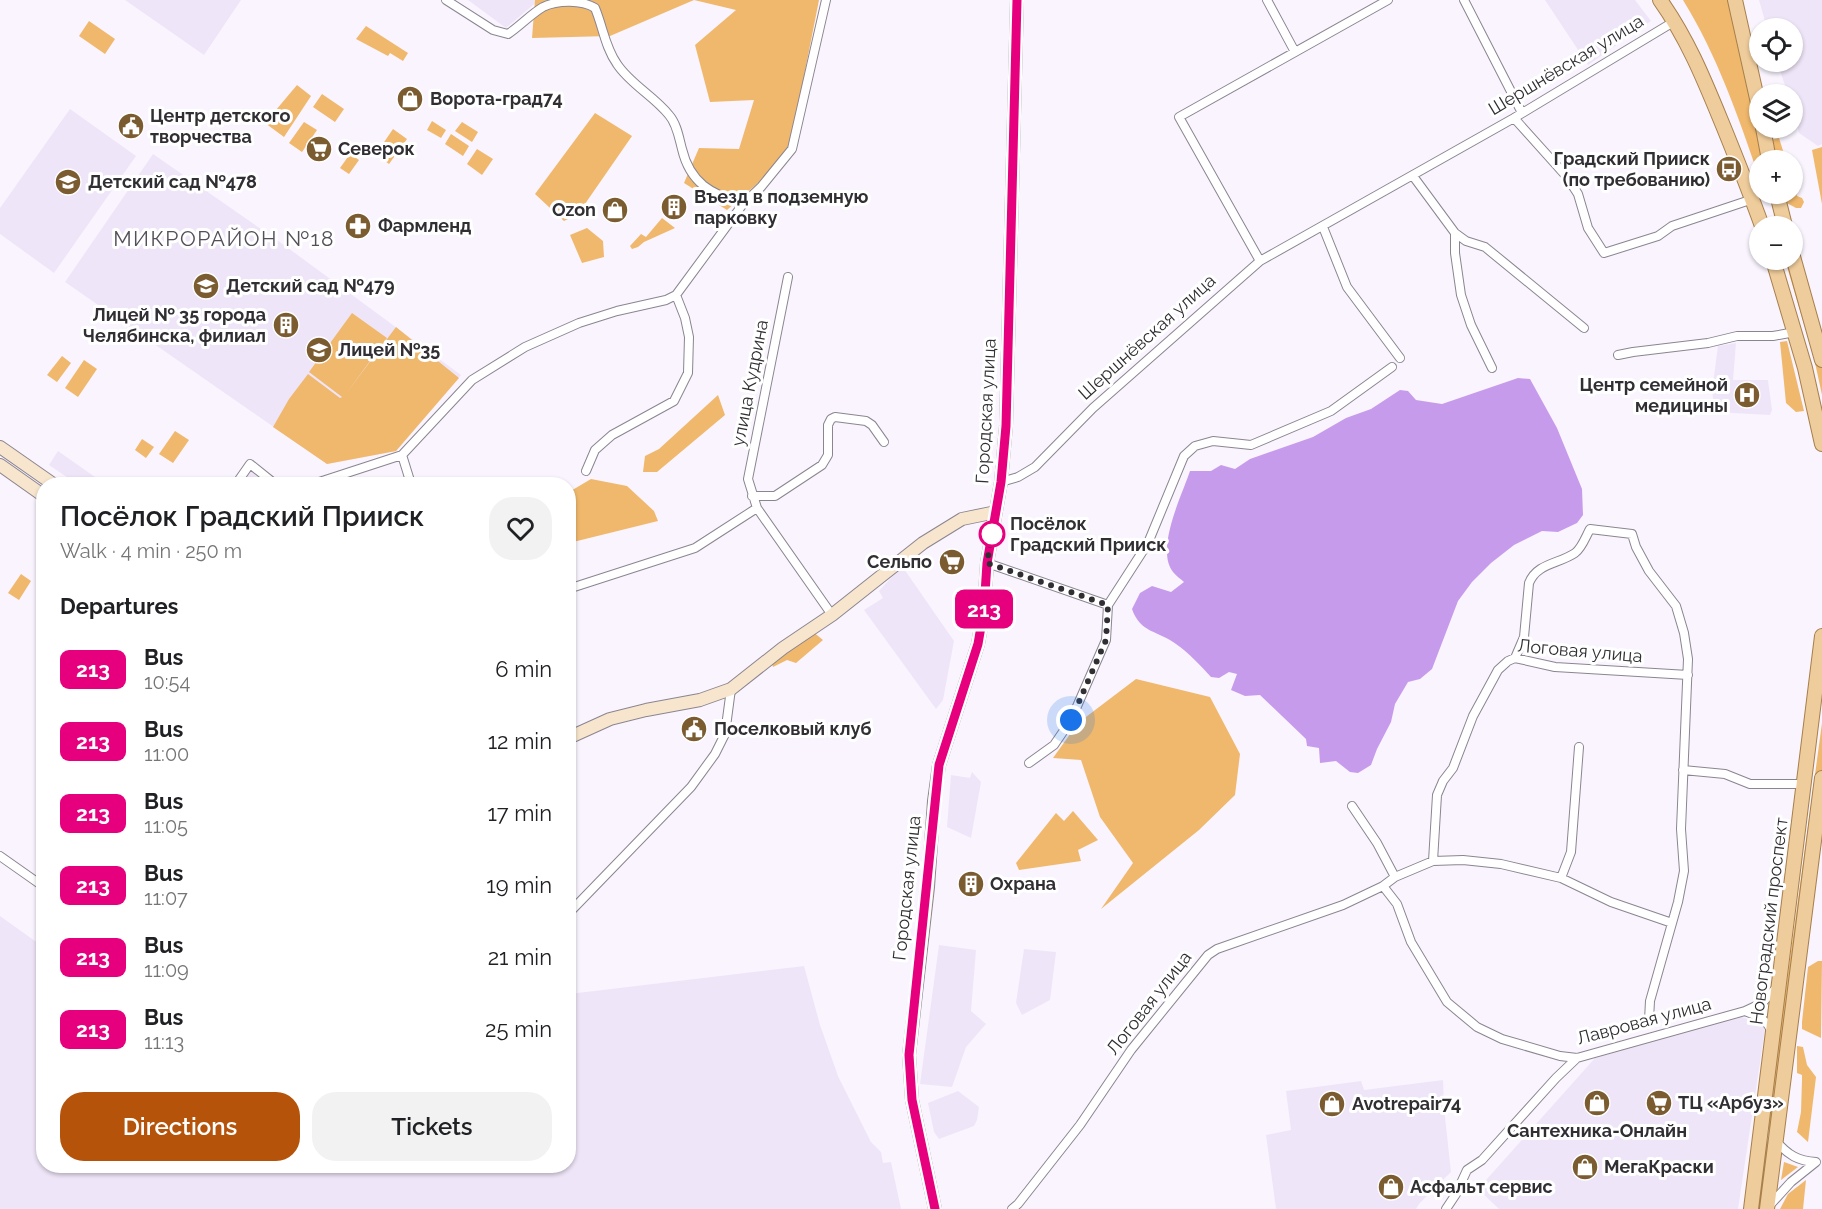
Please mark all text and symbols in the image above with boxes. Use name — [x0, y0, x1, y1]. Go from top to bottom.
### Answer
street label: Шершнёвская улица — [1484, 10, 1647, 119]
map controls — [1749, 18, 1803, 270]
button: locate — [1749, 18, 1803, 72]
shop icon: Ворота-град74 — [395, 84, 425, 114]
button: layers — [1749, 84, 1803, 138]
place label: Ворота-град74 — [430, 88, 563, 109]
place label: Центр детского творчества — [150, 105, 290, 147]
public building icon: Центр детского творчества — [116, 111, 146, 141]
supermarket icon: Северок — [304, 134, 334, 164]
place label: Северок — [338, 138, 415, 159]
place label: Градский Прииск (по требованию) — [1553, 148, 1710, 190]
button: + — [1749, 150, 1803, 204]
bus stop icon: Градский Прииск (по требованию) — [1714, 154, 1744, 184]
school or university icon: Детский сад №478 — [53, 167, 83, 197]
place label: Детский сад №478 — [88, 171, 257, 192]
place label: Въезд в подземную парковку — [694, 186, 869, 228]
building icon: Въезд в подземную парковку — [659, 192, 689, 222]
shop icon: Ozon — [600, 195, 630, 225]
place label: Ozon — [552, 199, 596, 220]
pharmacy icon: Фармленд — [343, 211, 373, 241]
place label: Фармленд — [378, 215, 471, 236]
button: − — [1749, 216, 1803, 270]
district label: МИКРОРАЙОН №18 — [113, 226, 335, 251]
street label: Шершнёвская улица — [1074, 270, 1220, 404]
school or university icon: Детский сад №479 — [191, 271, 221, 301]
place label: Детский сад №479 — [226, 275, 395, 296]
place label: Лицей № 35 города Челябинска, филиал — [83, 304, 266, 346]
building icon: Лицей № 35 города Челябинска, филиал — [271, 310, 301, 340]
street label: улица Кудрина — [727, 318, 772, 448]
school or university icon: Лицей №35 — [304, 335, 334, 365]
street label: Городская улица — [971, 338, 1000, 484]
place label: Лицей №35 — [338, 339, 440, 360]
place label: Центр семейной медицины — [1579, 374, 1728, 416]
hospital icon: Центр семейной медицины — [1732, 380, 1762, 410]
button: heart — [489, 497, 552, 560]
text: Посёлок Градский Прииск — [60, 500, 424, 533]
place label: Посёлок Градский Прииск — [1010, 513, 1167, 555]
marker: Посёлок Градский Прииск — [979, 521, 1005, 547]
text: Walk · 4 min · 250 m — [60, 539, 242, 563]
supermarket icon: Сельпо — [937, 547, 967, 577]
place label: Сельпо — [867, 551, 932, 572]
line badge: 213 — [950, 590, 1018, 628]
text: Departures — [60, 593, 178, 619]
text: 213 — [967, 597, 1001, 622]
street label: Логовая улица — [1517, 635, 1644, 666]
text: Bus — [144, 644, 183, 670]
text: 6 min — [495, 656, 552, 682]
text: 213 — [76, 657, 110, 682]
text: 10:54 — [144, 670, 190, 694]
your location — [1056, 705, 1086, 735]
public building icon: Поселковый клуб — [679, 714, 709, 744]
text: Bus — [144, 716, 183, 742]
place label: Поселковый клуб — [714, 718, 872, 739]
text: 12 min — [488, 728, 552, 754]
text: 213 — [76, 729, 110, 754]
text: 11:00 — [144, 742, 189, 766]
text: Bus — [144, 788, 183, 814]
text: 17 min — [487, 800, 552, 826]
text: 213 — [76, 801, 110, 826]
text: 11:05 — [144, 814, 188, 838]
street label: Городская улица — [888, 814, 925, 961]
street label: Новоградский проспект — [1745, 816, 1792, 1026]
text: Bus — [144, 860, 183, 886]
building icon: Охрана — [956, 869, 986, 899]
text: 19 min — [486, 872, 552, 898]
text: 213 — [76, 873, 110, 898]
place label: Охрана — [990, 873, 1056, 894]
text: 11:07 — [144, 886, 188, 910]
text: Bus — [144, 932, 183, 958]
text: 21 min — [488, 944, 552, 970]
text: 213 — [76, 945, 110, 970]
street label: Логовая улица — [1102, 947, 1196, 1059]
text: 11:09 — [144, 958, 189, 982]
street label: Лавровая улица — [1574, 992, 1713, 1049]
text: Bus — [144, 1004, 183, 1030]
text: 25 min — [485, 1016, 552, 1042]
text: 213 — [76, 1017, 110, 1042]
text: 11:13 — [144, 1030, 184, 1054]
shop icon: Сантехника-Онлайн — [1582, 1088, 1612, 1118]
supermarket icon: ТЦ «Арбуз» — [1644, 1088, 1674, 1118]
shop icon: Avotrepair74 — [1317, 1089, 1347, 1119]
button: Directions — [60, 1092, 300, 1161]
button: Tickets — [312, 1092, 552, 1161]
place label: ТЦ «Арбуз» — [1678, 1092, 1784, 1113]
place label: Avotrepair74 — [1352, 1093, 1461, 1114]
place label: Сантехника-Онлайн — [1507, 1120, 1687, 1141]
shop icon: МегаКраски — [1570, 1152, 1600, 1182]
place label: МегаКраски — [1604, 1156, 1714, 1177]
shop icon: Асфальт сервис — [1376, 1172, 1406, 1202]
place label: Асфальт сервис — [1410, 1176, 1553, 1197]

